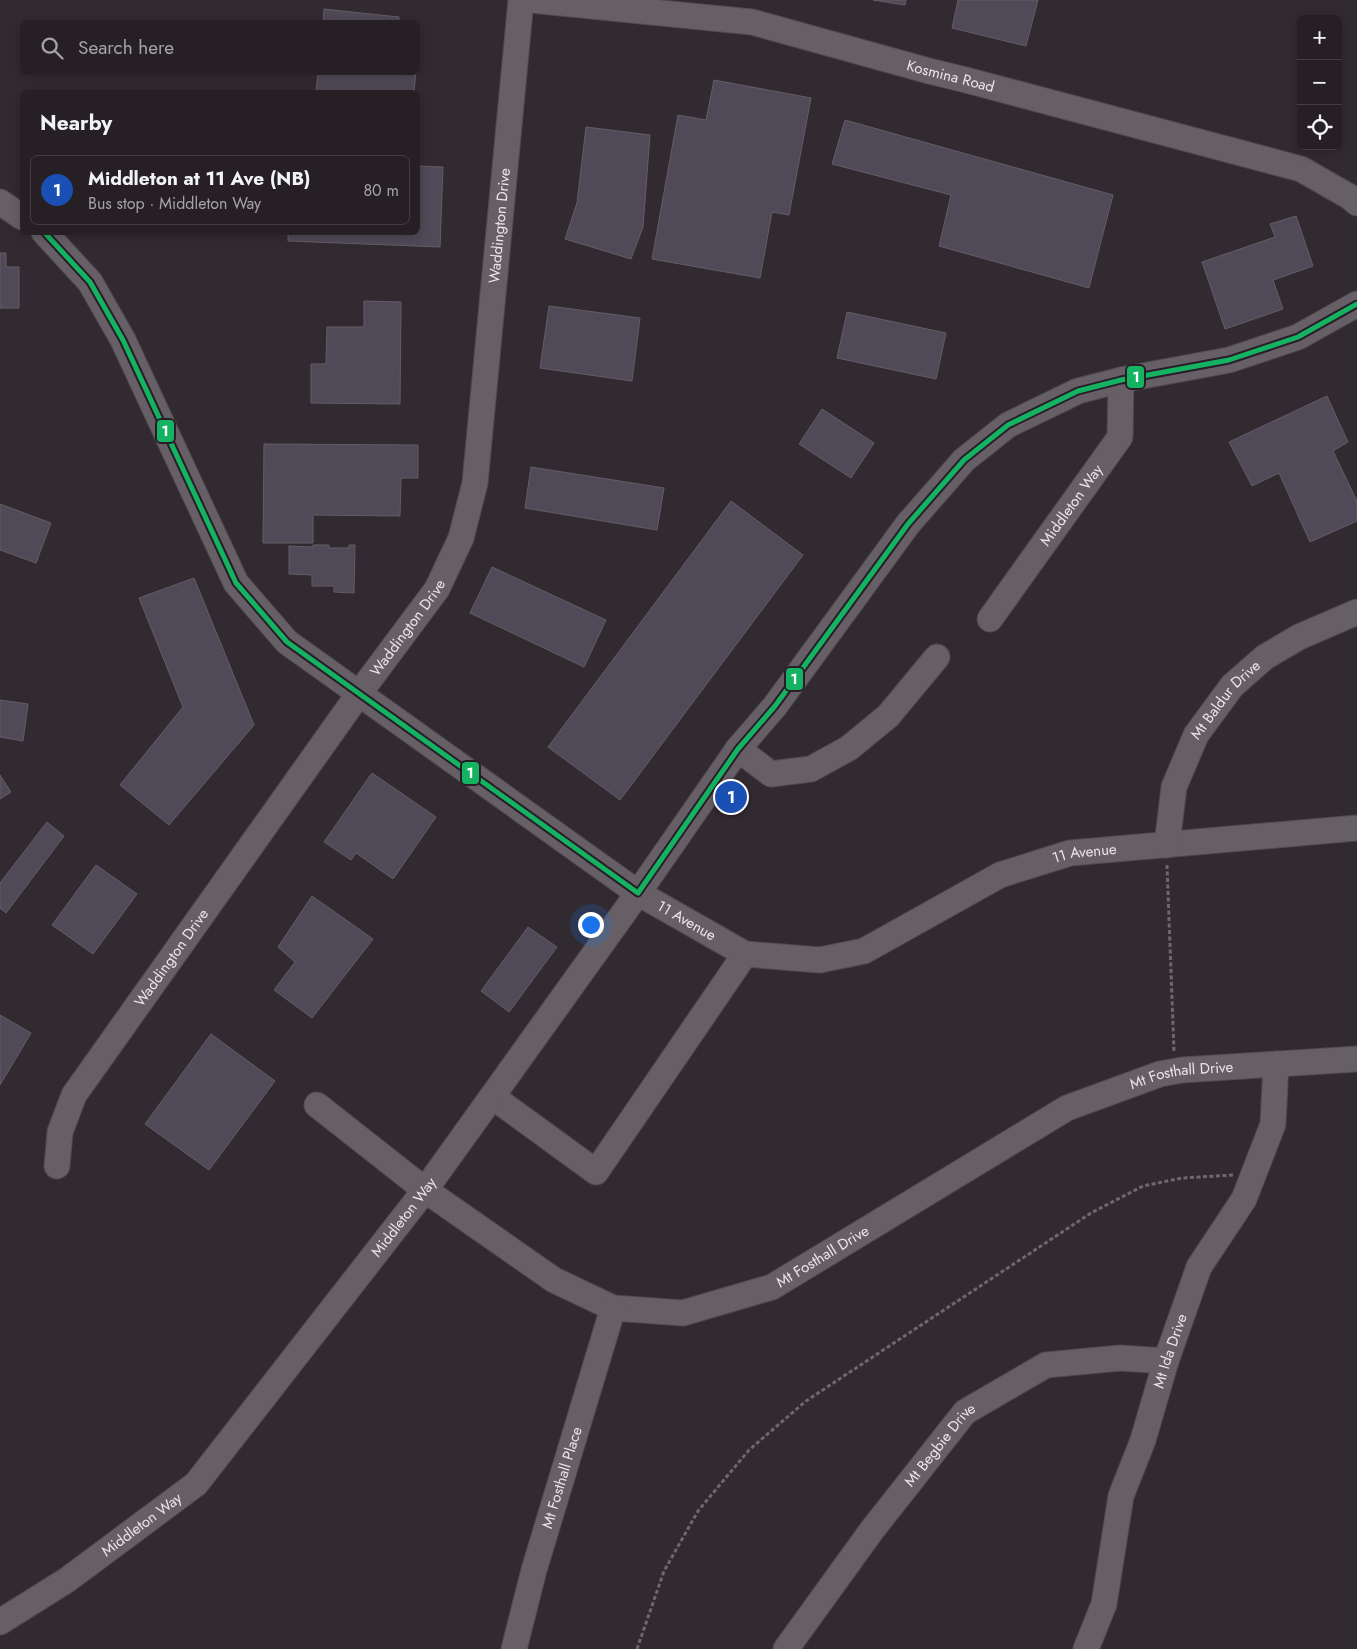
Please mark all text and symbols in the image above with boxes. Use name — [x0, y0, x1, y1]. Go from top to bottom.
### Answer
map controls — [1297, 15, 1342, 150]
button: + — [1297, 15, 1342, 60]
search box — [20, 20, 420, 75]
icon: search — [38, 34, 66, 62]
text: Search here — [78, 34, 174, 61]
street label: Kosmina Road — [904, 54, 997, 98]
button: − — [1297, 60, 1342, 105]
button: locate — [1297, 105, 1342, 150]
text: Nearby — [40, 108, 112, 138]
text: Middleton at 11 Ave (NB) — [88, 165, 311, 192]
street label: Waddington Drive — [483, 167, 516, 284]
text: 1 — [53, 179, 61, 202]
text: 80 m — [363, 179, 399, 202]
text: Bus stop · Middleton Way — [88, 192, 261, 215]
line badge: 1 — [1126, 365, 1145, 389]
text: 1 — [1132, 367, 1140, 387]
line badge: 1 — [156, 419, 175, 443]
text: 1 — [161, 421, 169, 441]
street label: Middleton Way — [1035, 459, 1108, 550]
street label: Waddington Drive — [365, 576, 451, 681]
street label: Mt Baldur Drive — [1185, 655, 1266, 744]
line badge: 1 — [785, 667, 804, 691]
text: 1 — [790, 669, 798, 689]
line badge: 1 — [461, 761, 480, 785]
text: 1 — [466, 763, 474, 783]
pin: 1 — [715, 778, 747, 816]
street label: 11 Avenue — [1049, 838, 1118, 869]
street label: 11 Avenue — [653, 895, 720, 946]
street label: Waddington Drive — [129, 904, 214, 1011]
your location — [578, 912, 604, 938]
street label: Mt Fosthall Drive — [1127, 1056, 1234, 1095]
street label: Middleton Way — [366, 1172, 442, 1262]
street label: Mt Fosthall Drive — [772, 1220, 873, 1293]
street label: Mt Ida Drive — [1148, 1310, 1193, 1391]
street label: Mt Begbie Drive — [899, 1397, 980, 1492]
street label: Mt Fosthall Place — [536, 1424, 588, 1531]
street label: Middleton Way — [97, 1487, 187, 1562]

